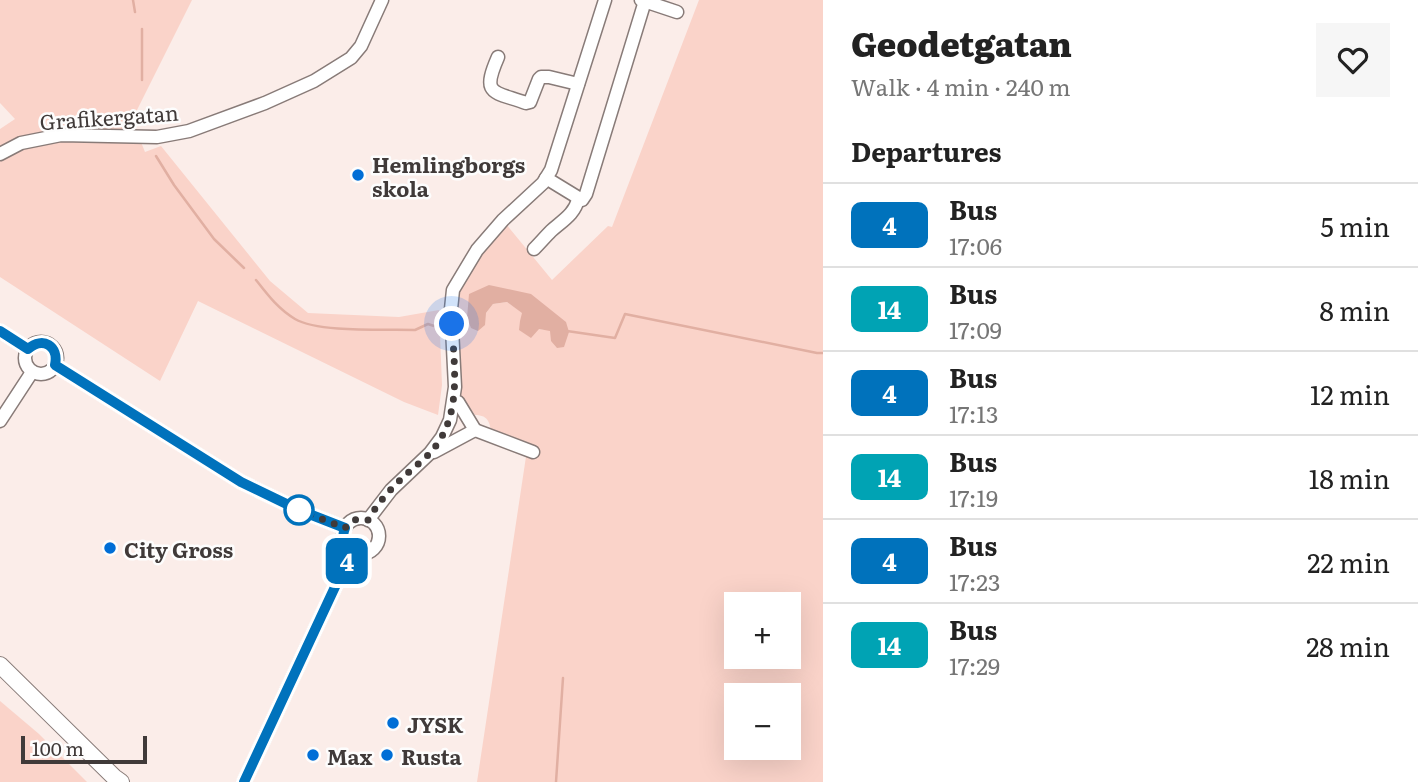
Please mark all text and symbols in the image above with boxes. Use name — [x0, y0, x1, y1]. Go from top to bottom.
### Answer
text: Geodetgatan — [851, 18, 1072, 67]
button: heart — [1316, 23, 1390, 97]
text: Walk · 4 min · 240 m — [851, 69, 1071, 103]
street label: Grafikergatan — [38, 96, 180, 136]
text: Departures — [851, 131, 1002, 170]
place label: Hemlingborgs skola — [372, 148, 525, 203]
marker: Hemlingborgs skola — [350, 167, 366, 183]
text: Bus — [949, 189, 997, 228]
text: 5 min — [1321, 206, 1390, 245]
text: 4 — [882, 207, 897, 242]
text: 17:06 — [949, 228, 1002, 262]
text: Bus — [949, 273, 997, 312]
text: 8 min — [1319, 290, 1390, 329]
text: 14 — [878, 291, 901, 326]
your location — [434, 306, 469, 341]
text: 17:09 — [949, 312, 1002, 346]
text: Bus — [949, 357, 997, 396]
text: 12 min — [1310, 374, 1390, 413]
text: 4 — [882, 375, 897, 410]
text: 17:13 — [949, 396, 998, 430]
text: Bus — [949, 441, 997, 480]
text: 18 min — [1309, 458, 1390, 497]
text: 14 — [878, 459, 901, 494]
text: 17:19 — [949, 480, 998, 514]
unlabelled marker — [284, 495, 314, 525]
text: Bus — [949, 525, 997, 564]
place label: City Gross — [124, 533, 233, 564]
line badge: 4 — [324, 538, 370, 584]
marker: City Gross — [102, 540, 118, 556]
text: 22 min — [1307, 542, 1390, 581]
text: 4 — [340, 543, 354, 578]
text: 4 — [882, 543, 897, 578]
text: 17:23 — [949, 564, 1000, 598]
map controls — [724, 592, 801, 760]
button: + — [724, 592, 801, 669]
text: Bus — [949, 609, 997, 648]
text: 28 min — [1306, 626, 1390, 665]
text: 14 — [878, 627, 901, 662]
text: 17:29 — [949, 648, 1000, 682]
button: − — [724, 683, 801, 760]
place label: JYSK — [407, 708, 464, 739]
marker: JYSK — [385, 715, 401, 731]
scale bar — [21, 733, 147, 765]
text: 100 m — [32, 734, 84, 762]
place label: Max — [327, 740, 373, 771]
place label: Rusta — [401, 740, 463, 771]
marker: Max — [305, 747, 321, 763]
marker: Rusta — [379, 747, 395, 763]

